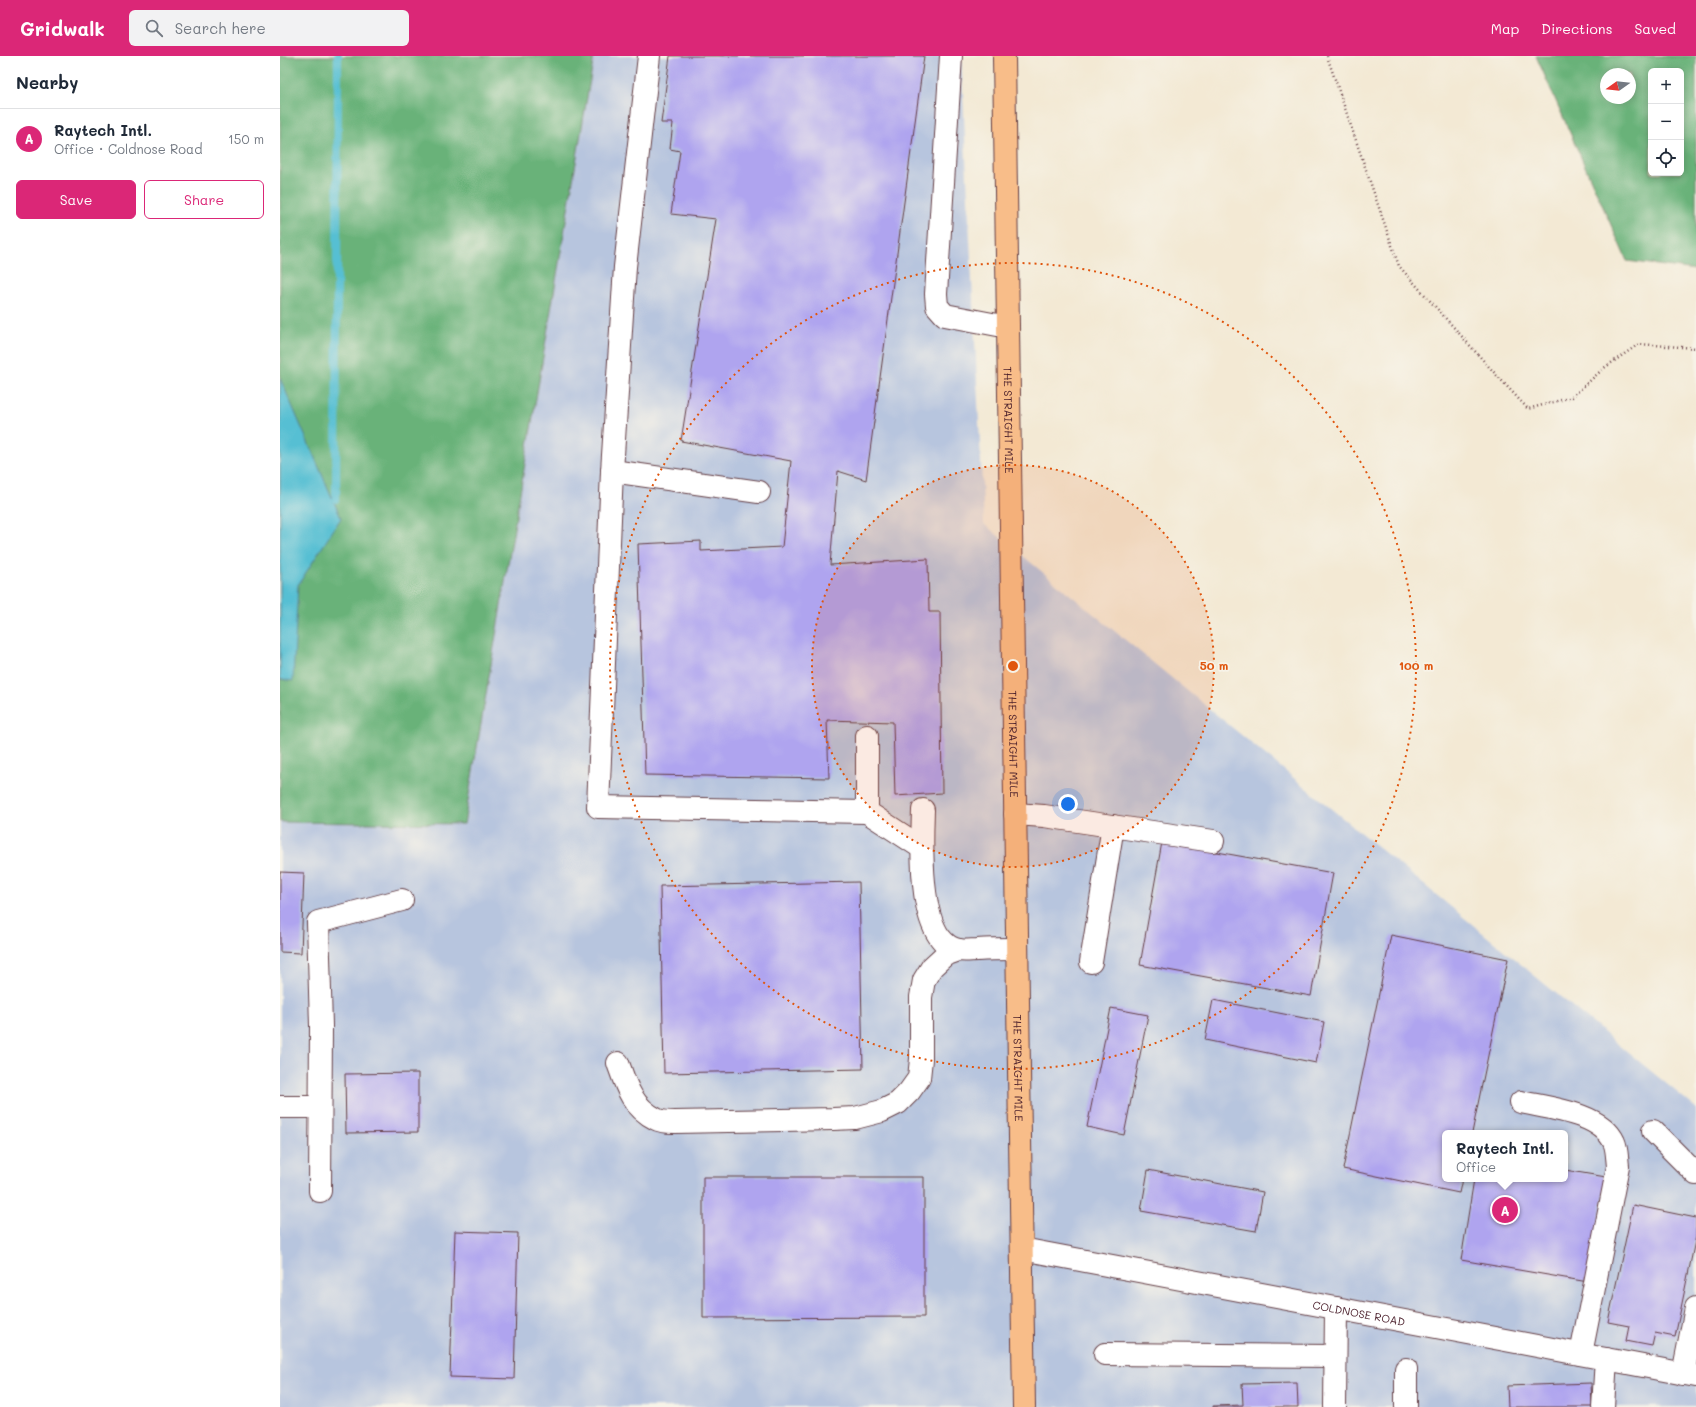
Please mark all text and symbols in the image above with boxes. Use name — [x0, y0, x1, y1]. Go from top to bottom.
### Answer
search box — [129, 10, 409, 46]
text: Gridwalk — [20, 16, 105, 41]
icon: search — [143, 17, 165, 39]
text: Search here — [175, 18, 266, 38]
text: Map — [1491, 19, 1519, 38]
text: Directions — [1541, 19, 1612, 38]
text: Saved — [1634, 19, 1676, 38]
north arrow — [1600, 68, 1636, 104]
map controls — [1648, 68, 1684, 176]
button: + — [1648, 68, 1684, 104]
text: Nearby — [16, 71, 78, 93]
button: − — [1648, 104, 1684, 140]
text: Raytech Intl. — [54, 120, 152, 140]
text: A — [24, 130, 34, 147]
text: 150 m — [228, 130, 264, 147]
text: Office · Coldnose Road — [54, 140, 202, 157]
button: locate — [1648, 140, 1684, 176]
button: Save — [16, 180, 136, 219]
button: Share — [144, 180, 264, 219]
street label: THE STRAIGHT MILE — [1001, 366, 1018, 474]
text: 50 m — [1200, 657, 1228, 673]
text: 100 m — [1399, 657, 1433, 673]
centre of rings — [1006, 659, 1020, 673]
street label: THE STRAIGHT MILE — [1006, 690, 1022, 798]
your location — [1058, 794, 1078, 814]
street label: THE STRAIGHT MILE — [1011, 1014, 1027, 1122]
popup — [1442, 1130, 1568, 1182]
text: Raytech Intl. — [1456, 1138, 1554, 1158]
text: Office — [1456, 1158, 1496, 1175]
pin: A — [1492, 1195, 1518, 1225]
street label: COLDNOSE ROAD — [1312, 1296, 1407, 1329]

